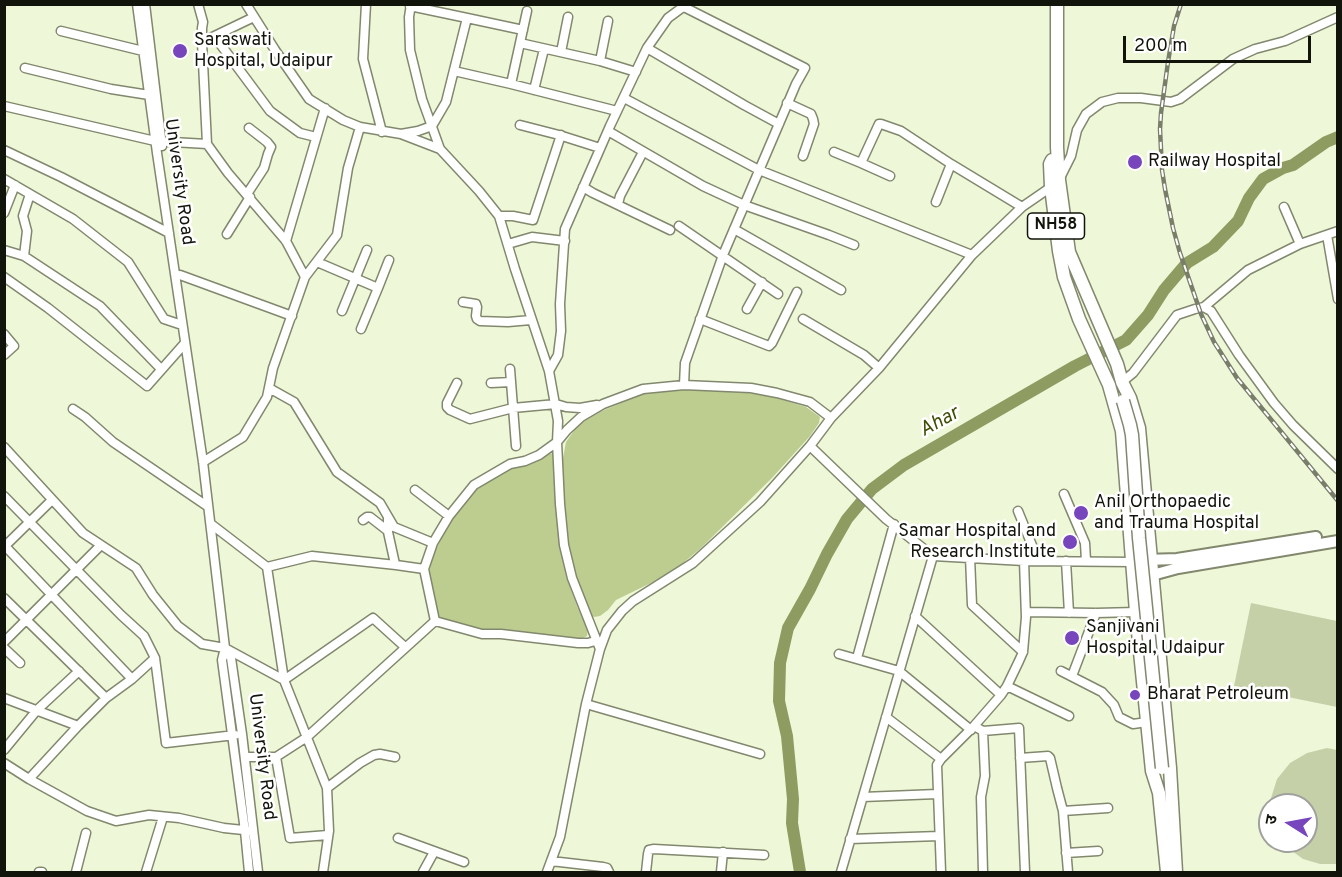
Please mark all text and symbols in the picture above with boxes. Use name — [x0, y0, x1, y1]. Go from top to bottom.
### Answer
scale bar — [1126, 24, 1314, 62]
place label: Saraswati Hospital, Udaipur — [194, 30, 333, 72]
text: 200 m — [1134, 35, 1187, 58]
marker: Saraswati Hospital, Udaipur — [171, 42, 189, 60]
street label: University Road — [158, 117, 198, 247]
place label: Railway Hospital — [1148, 151, 1281, 173]
marker: Railway Hospital — [1126, 153, 1144, 171]
road number: NH58 — [1028, 213, 1084, 239]
water label: Ahar — [916, 402, 964, 444]
place label: Anil Orthopaedic and Trauma Hospital — [1094, 492, 1259, 534]
marker: Anil Orthopaedic and Trauma Hospital — [1072, 504, 1090, 522]
place label: Samar Hospital and Research Institute — [898, 521, 1056, 564]
marker: Samar Hospital and Research Institute — [1061, 533, 1079, 551]
place label: Sanjivani Hospital, Udaipur — [1086, 617, 1225, 660]
marker: Sanjivani Hospital, Udaipur — [1063, 629, 1081, 647]
place label: Bharat Petroleum — [1147, 684, 1289, 706]
marker: Bharat Petroleum — [1128, 688, 1142, 702]
street label: University Road — [242, 692, 280, 822]
north arrow — [1258, 793, 1318, 853]
text: उ — [1262, 813, 1283, 826]

